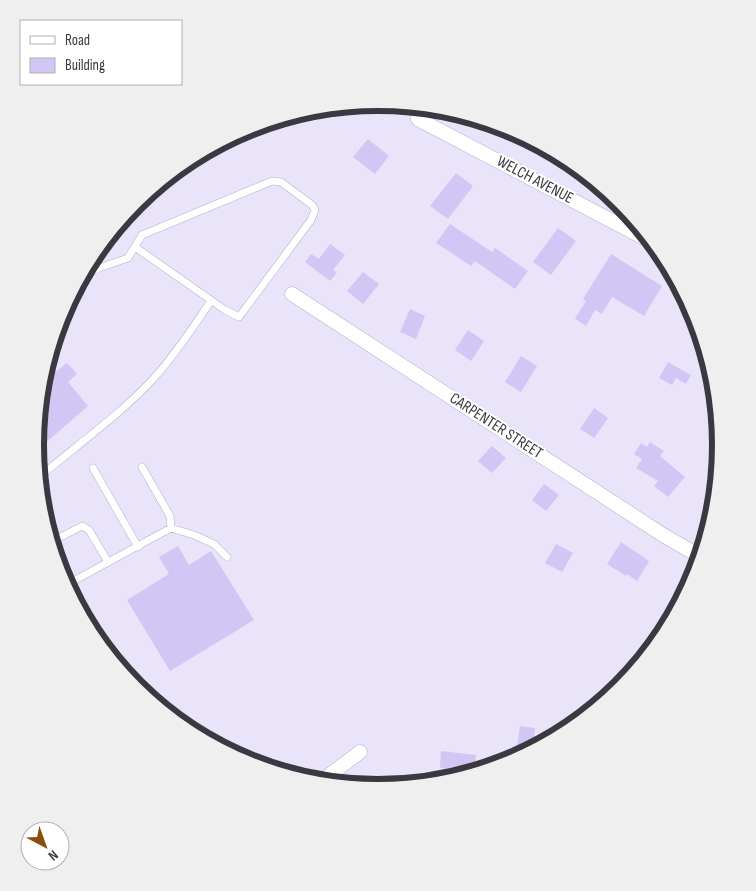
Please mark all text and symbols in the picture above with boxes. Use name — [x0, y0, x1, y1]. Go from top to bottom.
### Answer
legend — [20, 20, 182, 85]
text: Road — [65, 31, 90, 50]
text: Building — [65, 56, 105, 75]
street label: WELCH AVENUE — [493, 152, 577, 208]
street label: CARPENTER STREET — [446, 389, 546, 463]
north arrow — [20, 821, 70, 871]
text: N — [45, 847, 62, 864]

